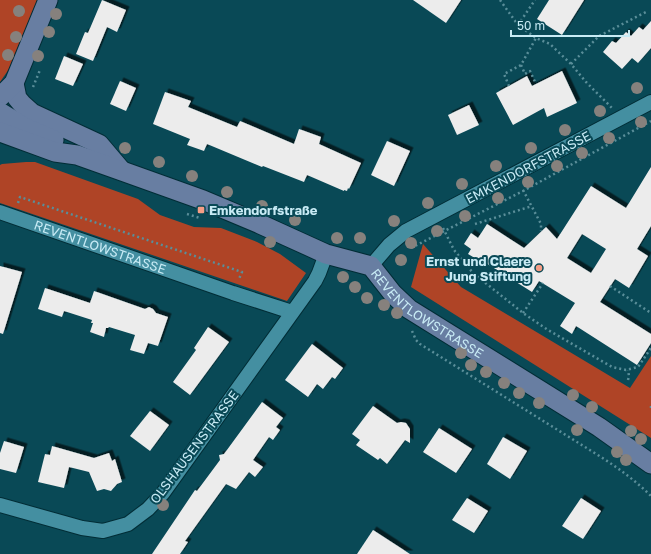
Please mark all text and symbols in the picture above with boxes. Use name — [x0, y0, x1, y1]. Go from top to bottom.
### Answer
scale bar — [511, 12, 629, 38]
text: 50 m — [517, 18, 545, 33]
street label: EMKENDORFSTRASSE — [463, 127, 593, 207]
place label: Emkendorfstraße — [209, 202, 318, 218]
marker: Emkendorfstraße — [196, 205, 206, 215]
street label: REVENTLOWSTRASSE — [32, 217, 168, 277]
place label: Ernst und Claere Jung Stiftung — [426, 253, 531, 284]
marker: Ernst und Claere Jung Stiftung — [534, 263, 544, 273]
street label: REVENTLOWSTRASSE — [368, 265, 487, 361]
street label: OLSHAUSENSTRASSE — [146, 387, 242, 507]

